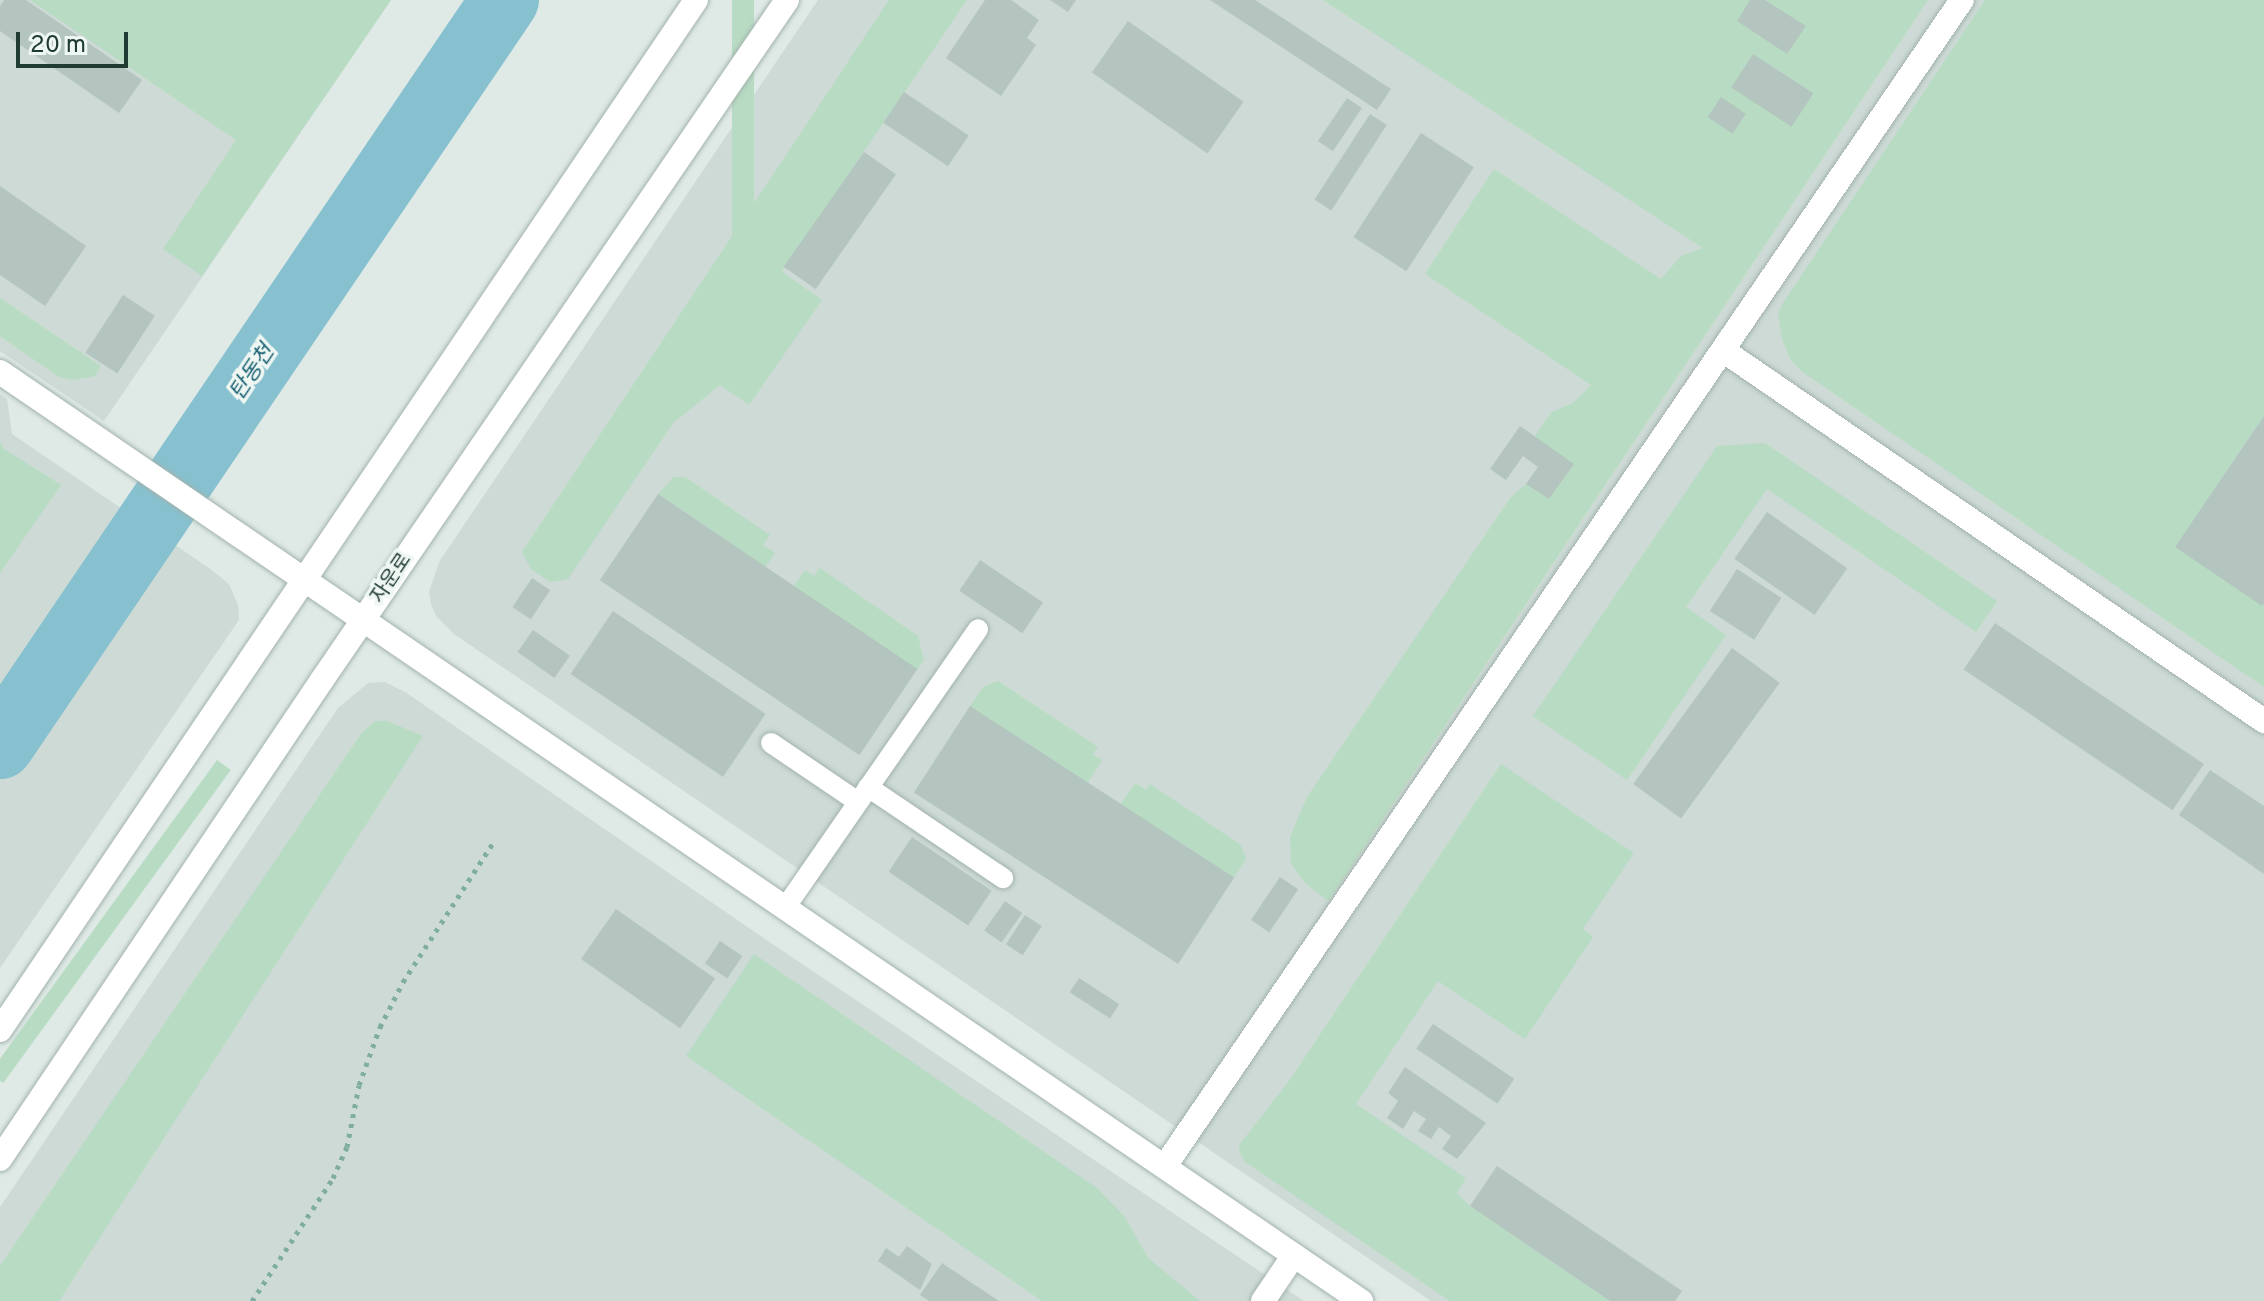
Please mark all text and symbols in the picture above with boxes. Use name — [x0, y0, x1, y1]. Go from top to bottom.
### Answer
scale bar — [20, 16, 132, 66]
text: 20 m — [30, 31, 86, 61]
water label: 탄동천 — [225, 340, 281, 406]
street label: 자운로 — [367, 549, 417, 609]

